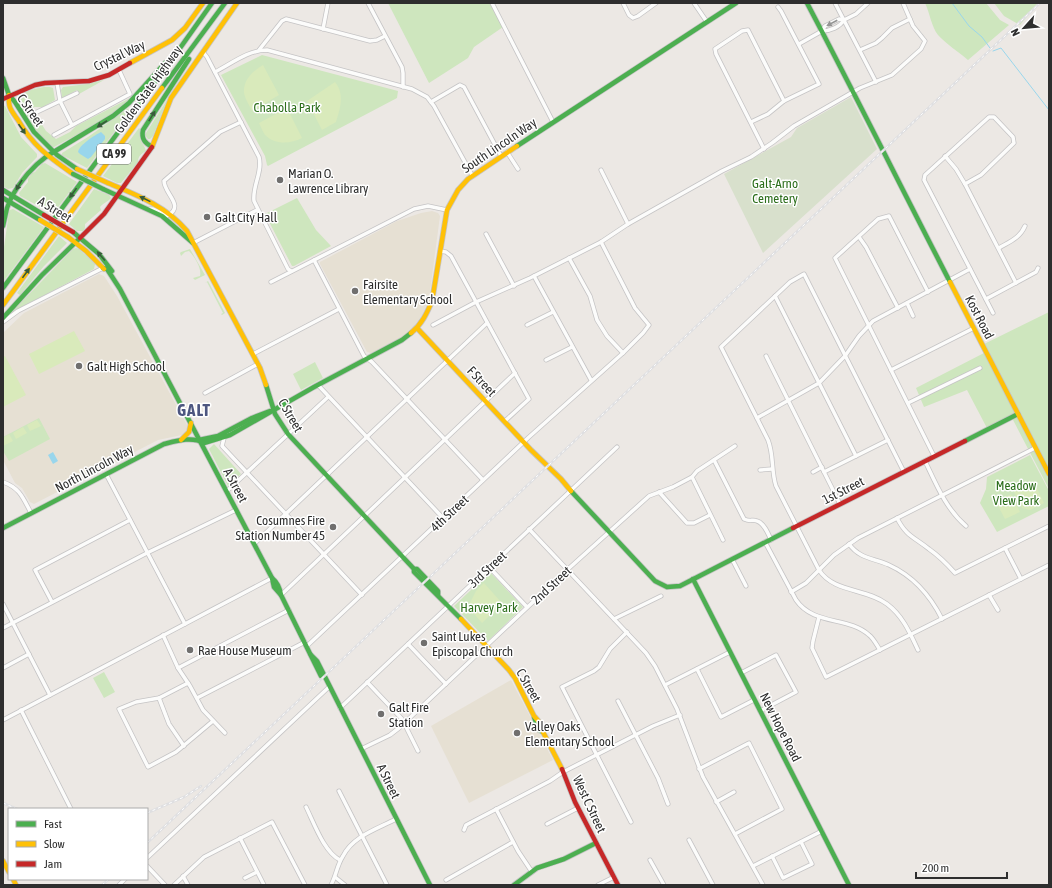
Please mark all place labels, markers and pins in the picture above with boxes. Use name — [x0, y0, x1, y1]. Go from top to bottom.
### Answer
place label: Marian O. Lawrence Library — [288, 166, 369, 196]
marker: Marian O. Lawrence Library — [275, 175, 285, 185]
place label: Galt City Hall — [215, 210, 278, 225]
marker: Galt City Hall — [202, 212, 212, 222]
place label: Fairsite Elementary School — [363, 277, 453, 307]
marker: Fairsite Elementary School — [350, 286, 360, 296]
place label: Galt High School — [87, 359, 166, 374]
marker: Galt High School — [74, 361, 84, 371]
place label: Cosumnes Fire Station Number 45 — [236, 513, 325, 543]
marker: Cosumnes Fire Station Number 45 — [328, 522, 338, 532]
place label: Saint Lukes Episcopal Church — [432, 629, 513, 659]
marker: Saint Lukes Episcopal Church — [419, 638, 429, 648]
place label: Rae House Museum — [198, 643, 292, 658]
marker: Rae House Museum — [185, 645, 195, 655]
place label: Galt Fire Station — [389, 700, 429, 730]
marker: Galt Fire Station — [376, 709, 386, 719]
place label: Valley Oaks Elementary School — [525, 719, 615, 749]
marker: Valley Oaks Elementary School — [512, 728, 522, 738]

